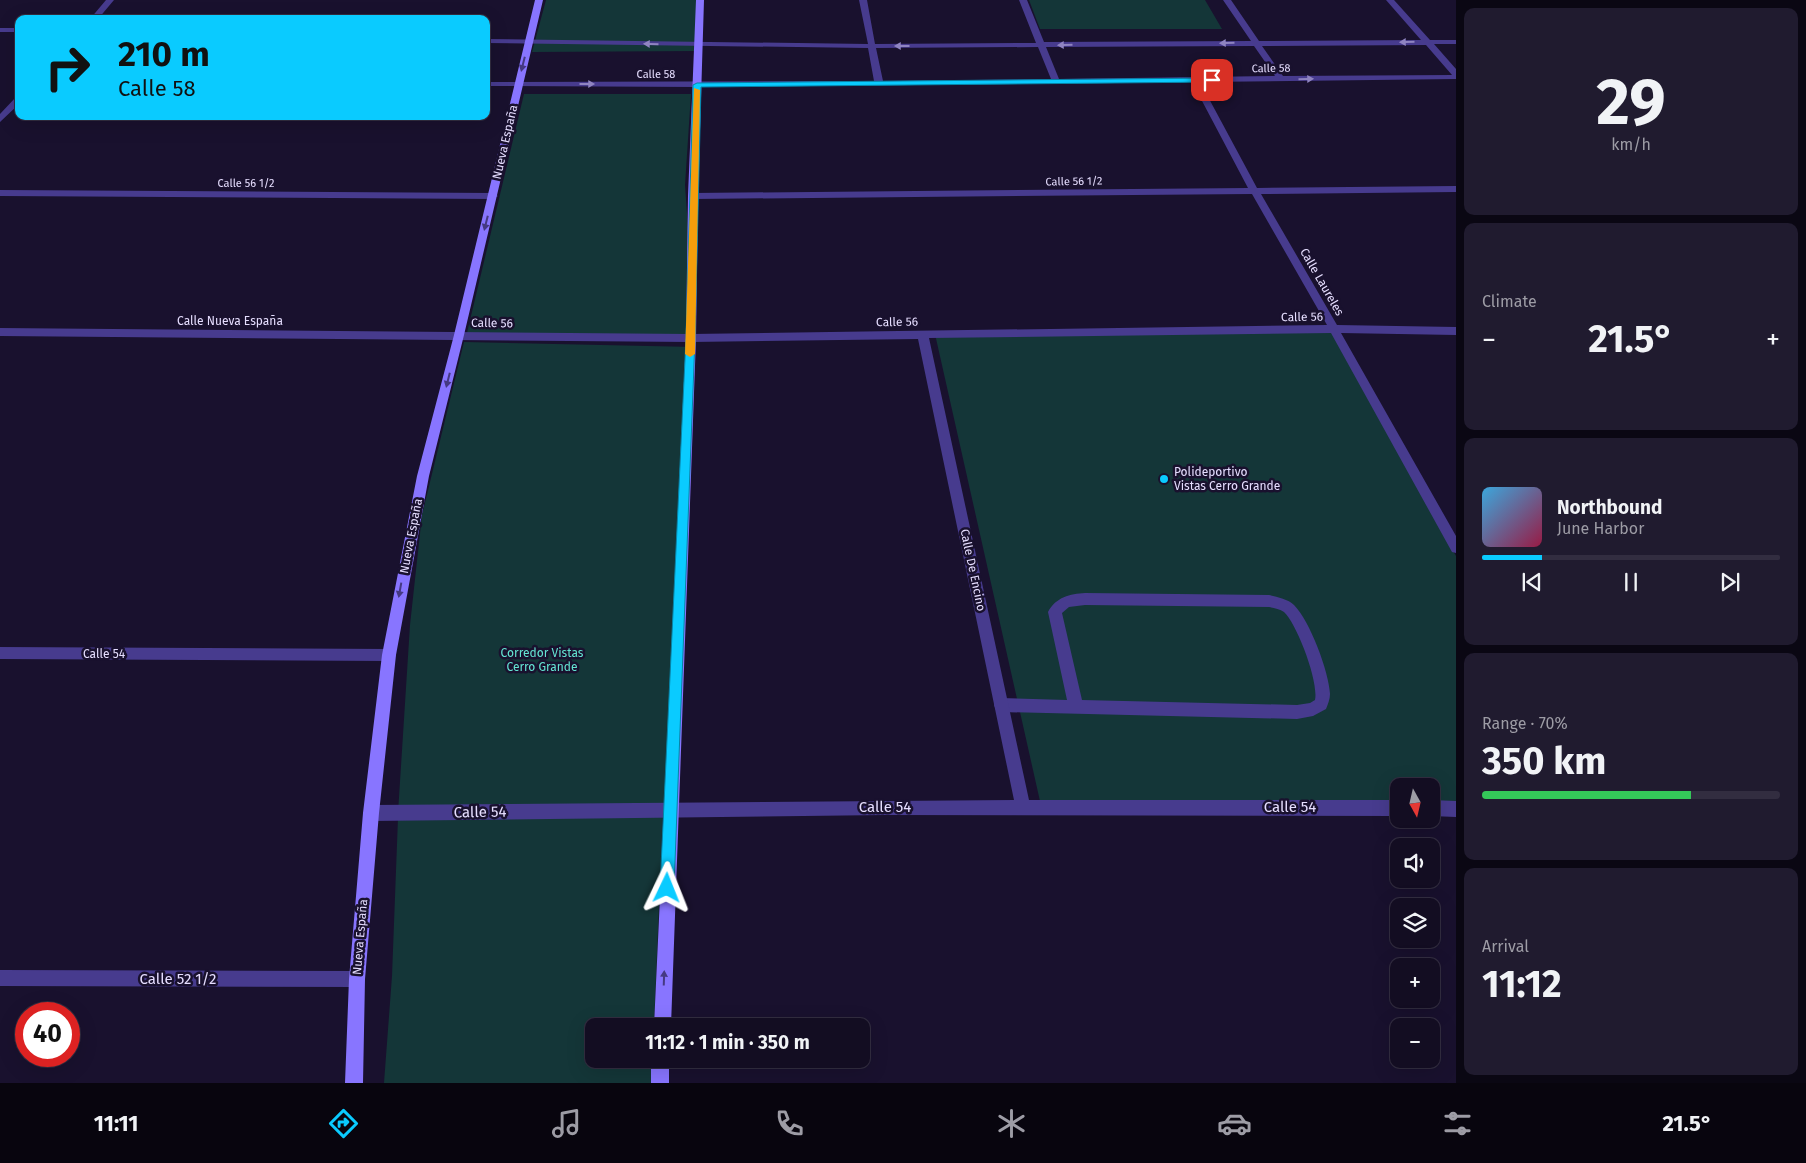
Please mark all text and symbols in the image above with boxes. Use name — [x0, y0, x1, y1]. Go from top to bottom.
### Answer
text: 210 m — [118, 33, 210, 75]
icon: right — [35, 35, 100, 100]
one-way arrow — [1399, 38, 1415, 46]
one-way arrow — [1219, 39, 1235, 47]
one-way arrow — [642, 40, 658, 48]
one-way arrow — [1057, 41, 1073, 49]
one-way arrow — [894, 42, 910, 50]
one-way arrow — [519, 57, 527, 72]
pin — [1191, 59, 1233, 101]
street label: Calle 58 — [1251, 62, 1291, 75]
text: 29 — [1596, 63, 1666, 141]
icon: arrive — [1198, 66, 1226, 94]
street label: Calle 58 — [637, 68, 675, 81]
text: Calle 58 — [118, 75, 196, 102]
one-way arrow — [1298, 75, 1314, 83]
one-way arrow — [580, 81, 596, 89]
street label: Nueva España — [490, 103, 520, 181]
text: km/h — [1611, 135, 1651, 154]
street label: Calle 56 1/2 — [1045, 175, 1103, 188]
street label: Calle 56 1/2 — [217, 177, 275, 190]
one-way arrow — [482, 215, 490, 230]
street label: Calle Laureles — [1297, 246, 1347, 319]
text: Climate — [1482, 292, 1537, 311]
street label: Calle 56 — [1281, 310, 1323, 324]
street label: Calle Nueva España — [177, 314, 283, 328]
street label: Calle 56 — [876, 315, 918, 329]
street label: Calle 56 — [471, 316, 513, 330]
text: 21.5° — [1588, 316, 1674, 362]
text: − — [1482, 323, 1496, 356]
text: + — [1766, 323, 1780, 356]
one-way arrow — [443, 373, 451, 388]
place label: Polideportivo Vistas Cerro Grande — [1174, 465, 1280, 493]
marker: Polideportivo Vistas Cerro Grande — [1158, 473, 1170, 485]
text: Northbound — [1557, 496, 1662, 519]
street label: Nueva España — [397, 497, 425, 575]
text: June Harbor — [1557, 519, 1644, 538]
street label: Calle De Encino — [957, 528, 989, 612]
icon: previous — [1518, 568, 1546, 596]
icon: pause — [1617, 568, 1645, 596]
icon: next — [1716, 568, 1744, 596]
one-way arrow — [396, 583, 404, 599]
park label: Corredor Vistas Cerro Grande — [501, 646, 584, 674]
street label: Calle 54 — [83, 647, 126, 661]
text: Range · 70% — [1482, 714, 1568, 733]
text: 350 km — [1482, 738, 1606, 784]
north arrow — [1390, 778, 1440, 828]
map controls — [1390, 778, 1440, 1068]
street label: Calle 54 — [859, 798, 911, 816]
street label: Calle 54 — [1264, 798, 1316, 816]
street label: Calle 54 — [454, 803, 506, 821]
button: sound — [1390, 838, 1440, 888]
position arrow — [640, 861, 692, 913]
street label: Nueva España — [350, 898, 370, 976]
button: layers — [1390, 898, 1440, 948]
text: Arrival — [1482, 937, 1529, 956]
button: + — [1390, 958, 1440, 1008]
text: 11:12 — [1482, 961, 1562, 1007]
one-way arrow — [660, 969, 668, 985]
street label: Calle 52 1/2 — [140, 970, 216, 988]
speed limit sign: 40 — [15, 1002, 80, 1067]
button: − — [1390, 1018, 1440, 1068]
text: 11:12 · 1 min · 350 m — [645, 1031, 810, 1054]
icon: directions — [326, 1106, 361, 1141]
icon: music — [549, 1106, 584, 1141]
icon: phone — [772, 1106, 807, 1141]
icon: climate — [994, 1106, 1029, 1141]
icon: car — [1217, 1106, 1252, 1141]
icon: filters — [1440, 1106, 1475, 1141]
text: 11:11 — [94, 1110, 138, 1137]
text: 21.5° — [1662, 1110, 1712, 1137]

